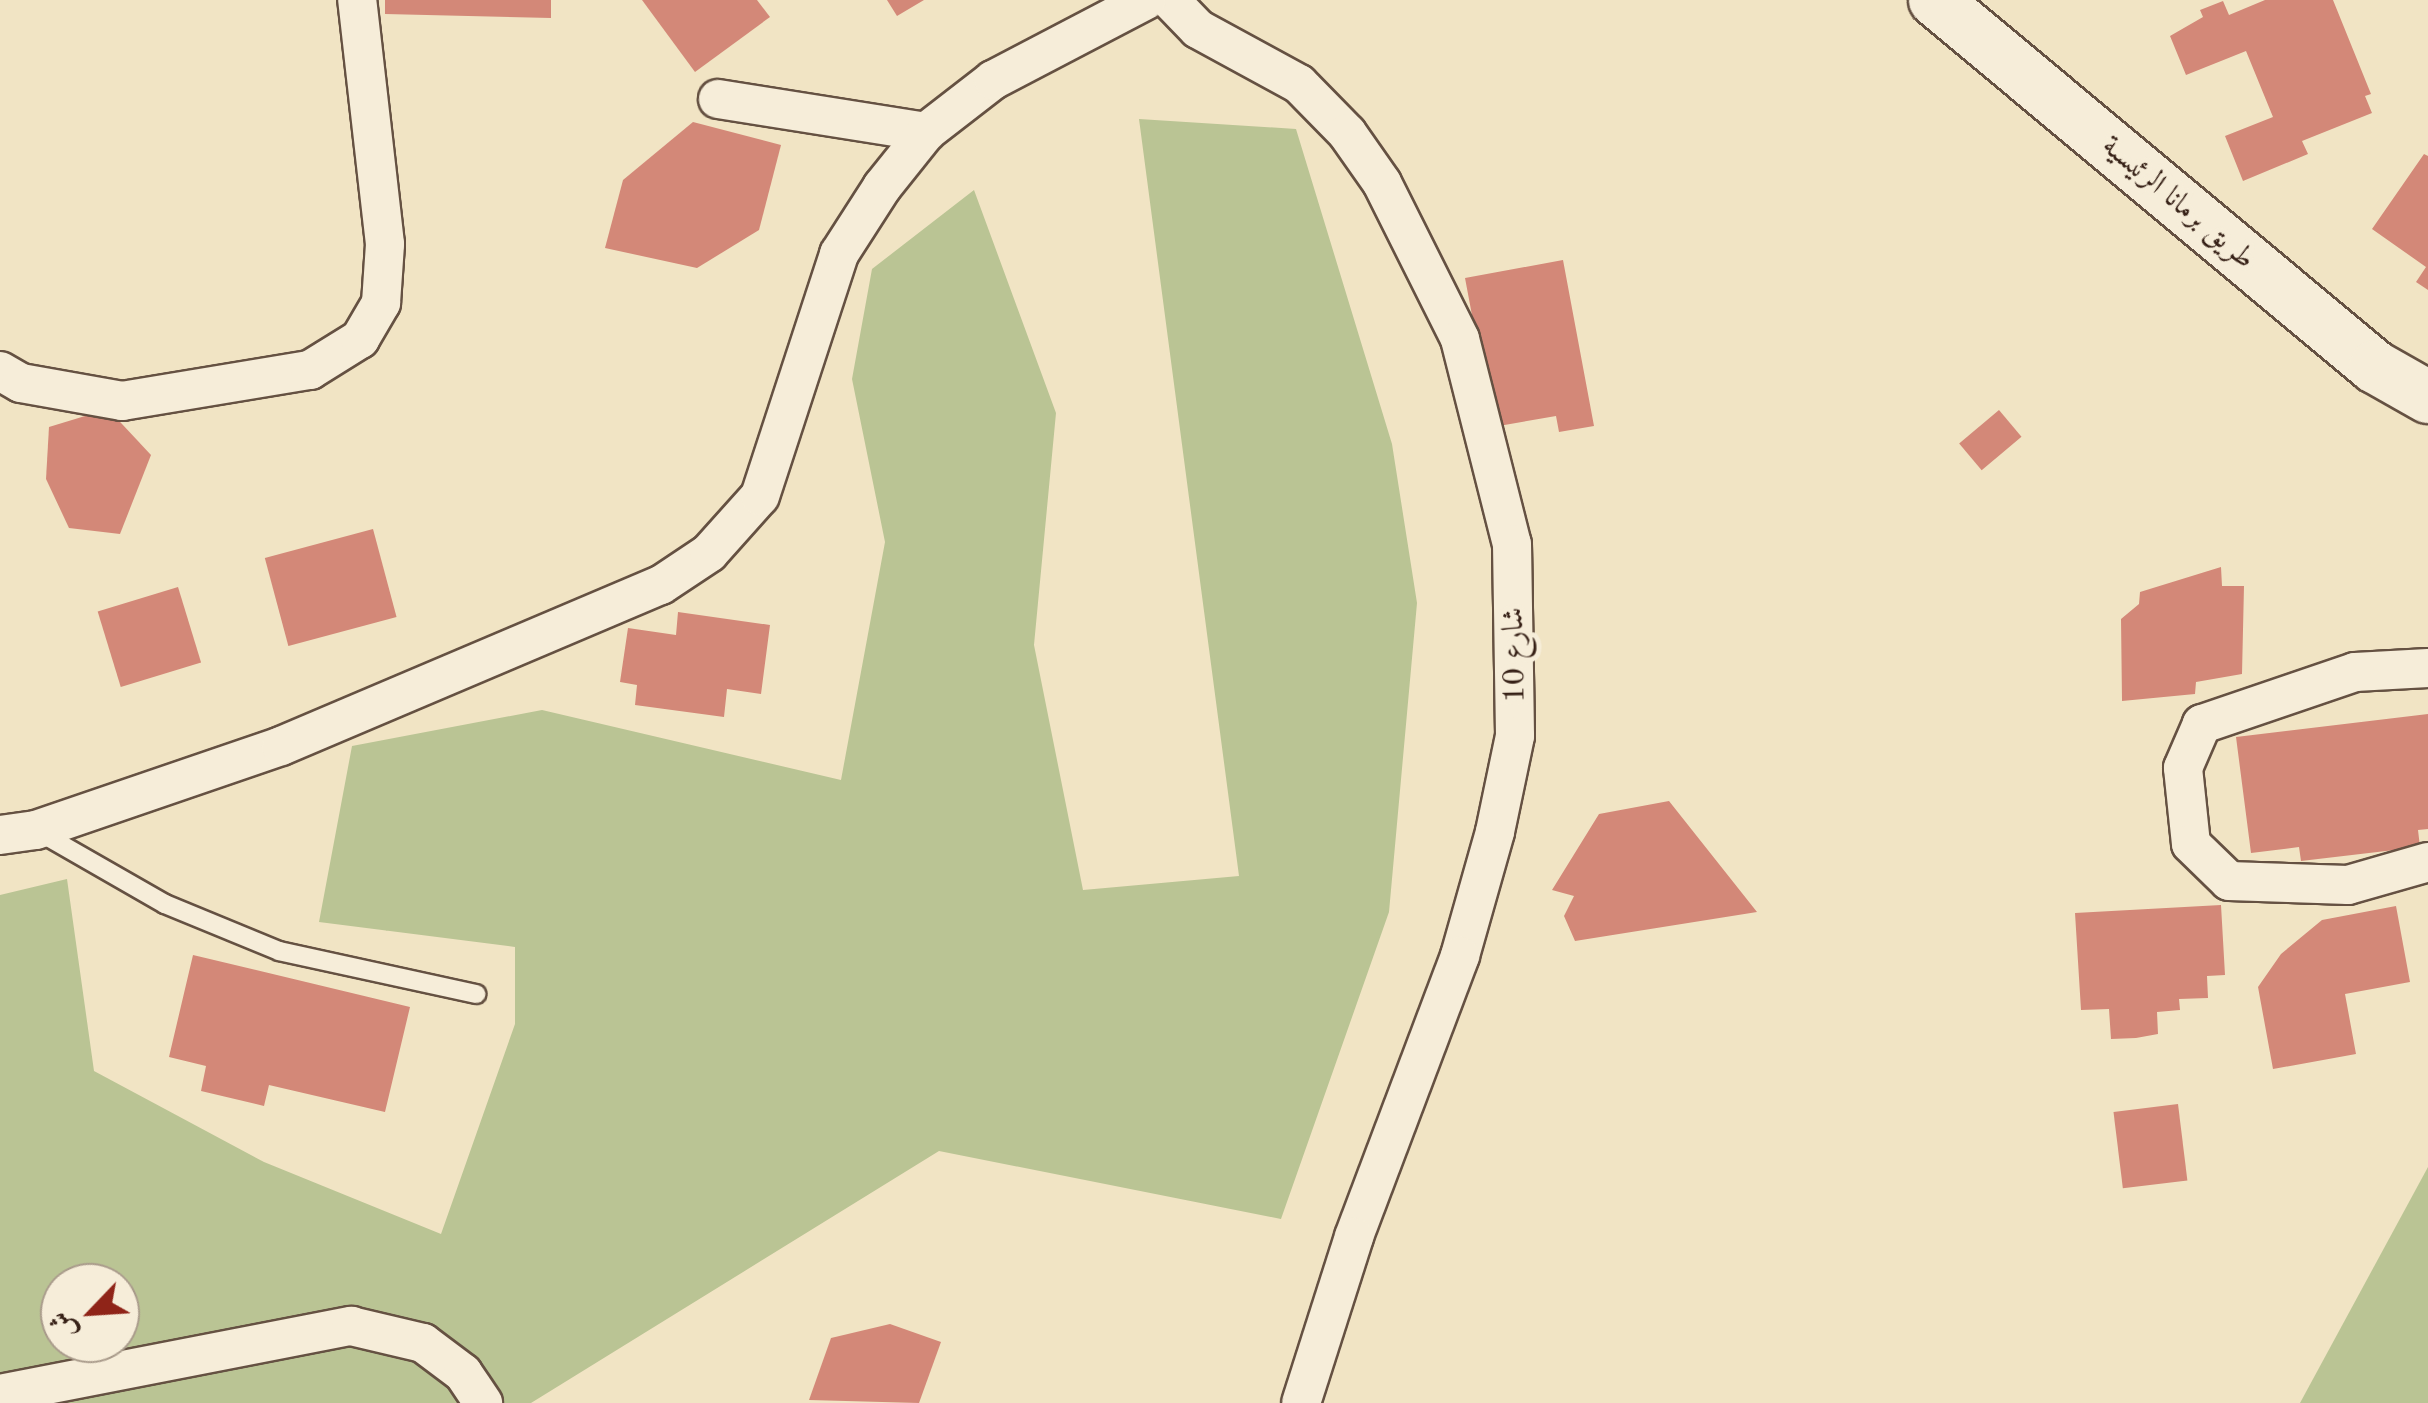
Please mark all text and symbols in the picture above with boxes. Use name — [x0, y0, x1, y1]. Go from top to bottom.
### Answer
street label: طريق برمانا الرئيسية — [2094, 128, 2262, 278]
street label: شارع 10 — [1496, 607, 1534, 703]
north arrow — [40, 1263, 140, 1363]
text: ش — [46, 1306, 83, 1343]

